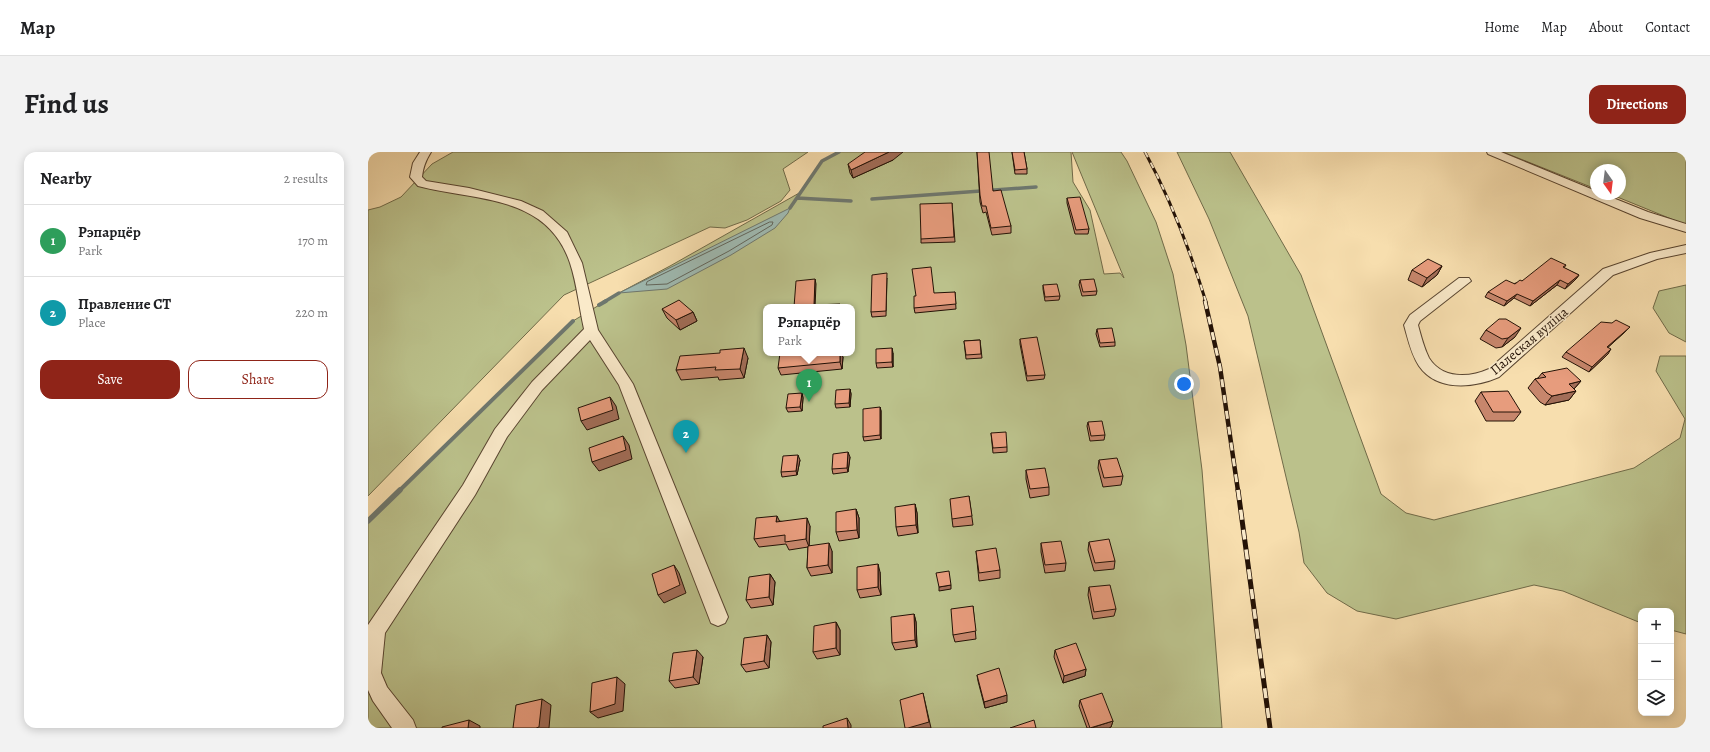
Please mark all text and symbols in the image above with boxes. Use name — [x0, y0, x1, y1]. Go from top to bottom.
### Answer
text: Map — [20, 15, 55, 41]
text: Home — [1484, 18, 1519, 37]
text: Map — [1541, 18, 1567, 37]
text: About — [1589, 18, 1623, 37]
text: Contact — [1645, 18, 1690, 37]
text: Find us — [24, 85, 109, 123]
button: Directions — [1589, 85, 1686, 124]
north arrow — [1590, 164, 1626, 200]
text: Nearby — [40, 167, 91, 190]
text: 2 results — [284, 170, 328, 187]
text: Рэпарцёр — [78, 222, 141, 242]
text: 1 — [51, 232, 55, 249]
text: 170 m — [298, 232, 328, 249]
text: Park — [78, 242, 102, 259]
text: Правление СТ — [78, 294, 171, 314]
street label: Палеская вуліца — [1486, 302, 1573, 379]
text: 2 — [50, 304, 56, 321]
text: 220 m — [295, 304, 328, 321]
popup — [763, 304, 855, 356]
text: Рэпарцёр — [778, 312, 840, 332]
text: Place — [78, 314, 106, 331]
text: Park — [778, 332, 802, 349]
button: Save — [40, 360, 180, 399]
button: Share — [188, 360, 328, 399]
pin: 1 — [796, 369, 822, 402]
your location — [1174, 374, 1194, 394]
pin: 2 — [673, 420, 699, 453]
map controls — [1638, 608, 1674, 716]
button: + — [1638, 608, 1674, 644]
button: − — [1638, 644, 1674, 680]
button: layers — [1638, 680, 1674, 716]

